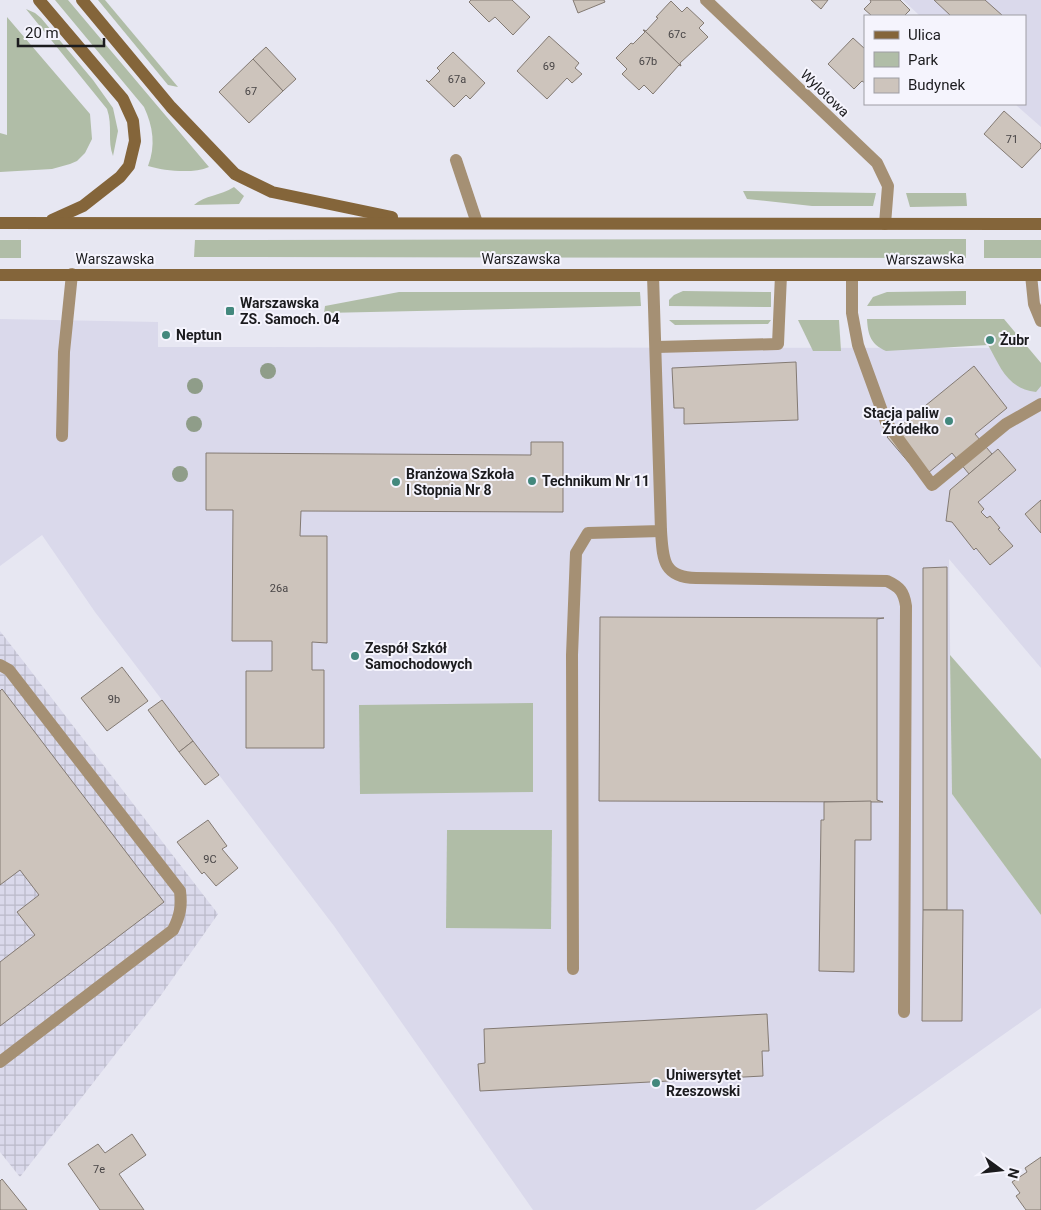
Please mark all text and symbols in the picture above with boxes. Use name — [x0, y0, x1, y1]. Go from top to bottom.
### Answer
scale bar — [18, 15, 104, 47]
legend — [864, 15, 1026, 105]
text: 20 m — [25, 24, 59, 42]
text: Ulica — [908, 26, 941, 44]
house number: 67c — [668, 28, 686, 41]
text: Park — [908, 51, 939, 69]
house number: 67b — [639, 55, 657, 68]
house number: 69 — [543, 60, 555, 73]
street label: Wylotowa — [798, 66, 852, 120]
house number: 67a — [448, 73, 466, 86]
text: Budynek — [908, 76, 965, 94]
house number: 67 — [245, 85, 257, 98]
house number: 71 — [1006, 133, 1018, 146]
street label: Warszawska — [885, 250, 965, 268]
street label: Warszawska — [76, 251, 154, 267]
street label: Warszawska — [482, 251, 560, 267]
place label: Warszawska ZS. Samoch. 04 — [240, 295, 340, 327]
marker: Warszawska ZS. Samoch. 04 — [224, 305, 236, 317]
place label: Neptun — [176, 327, 222, 343]
marker: Neptun — [160, 329, 172, 341]
place label: Żubr — [1000, 332, 1029, 348]
marker: Żubr — [984, 334, 996, 346]
place label: Stacja paliw Źródełko — [863, 405, 940, 437]
marker: Stacja paliw Źródełko — [943, 415, 955, 427]
place label: Branżowa Szkoła I Stopnia Nr 8 — [406, 466, 515, 498]
place label: Technikum Nr 11 — [542, 473, 650, 489]
marker: Technikum Nr 11 — [526, 475, 538, 487]
marker: Branżowa Szkoła I Stopnia Nr 8 — [390, 476, 402, 488]
house number: 26a — [270, 582, 288, 595]
place label: Zespół Szkół Samochodowych — [365, 640, 472, 672]
marker: Zespół Szkół Samochodowych — [349, 650, 361, 662]
house number: 9b — [108, 693, 120, 706]
house number: 9C — [203, 853, 217, 866]
place label: Uniwersytet Rzeszowski — [666, 1067, 741, 1099]
marker: Uniwersytet Rzeszowski — [650, 1077, 662, 1089]
north arrow — [976, 1145, 1026, 1195]
house number: 7e — [93, 1163, 105, 1176]
text: N — [1005, 1167, 1023, 1180]

